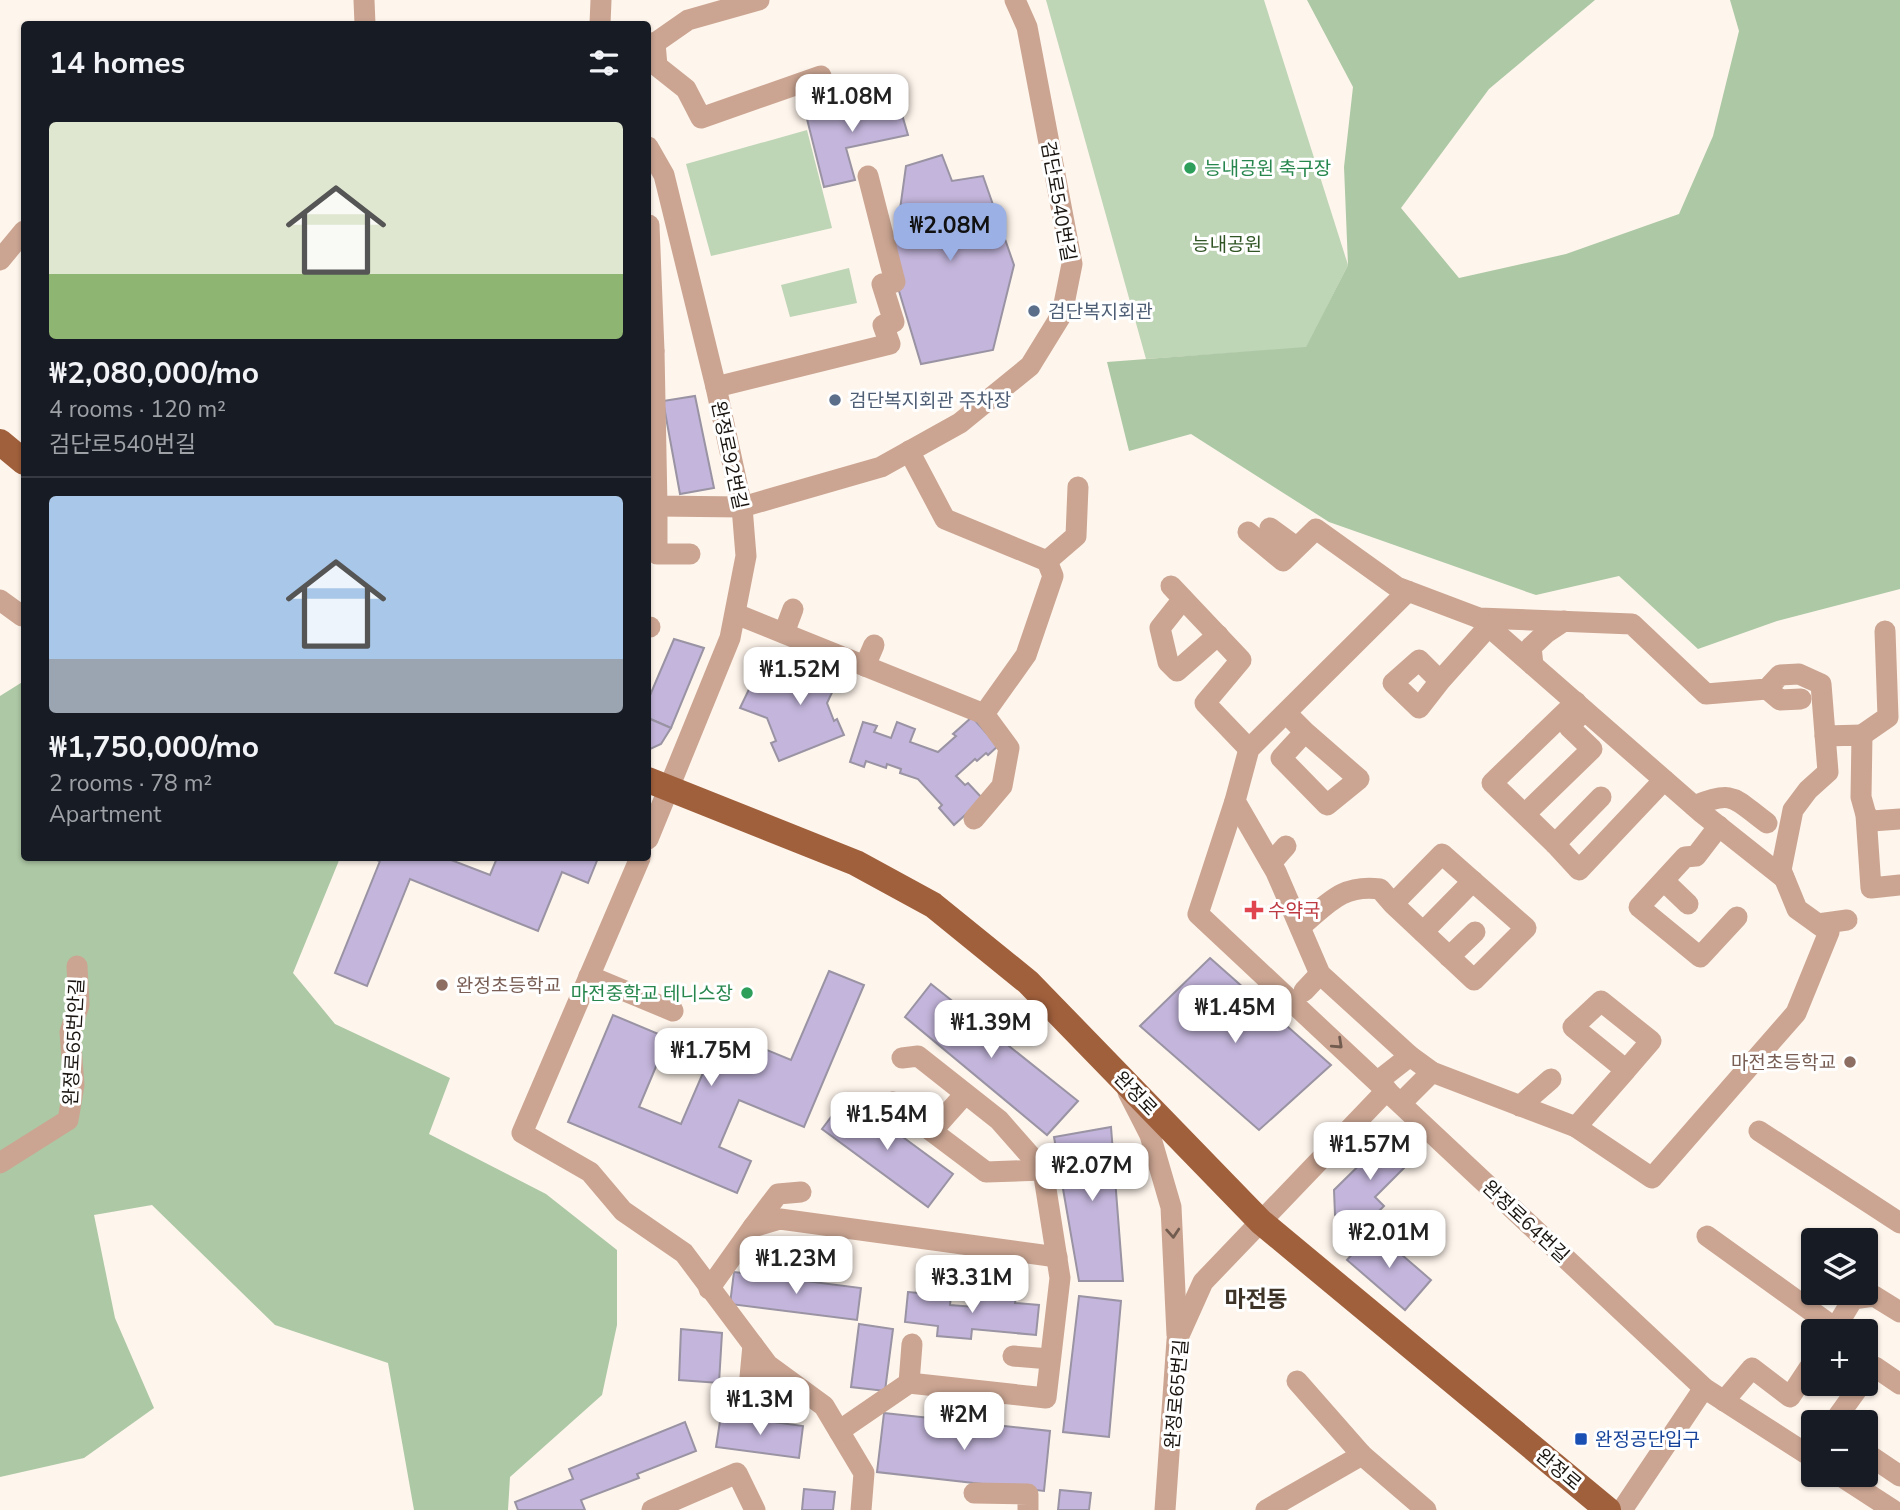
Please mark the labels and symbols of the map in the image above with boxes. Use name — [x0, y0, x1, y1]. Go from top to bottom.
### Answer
pin: ₩1.08M — [795, 74, 909, 134]
street label: 검단로540번길 — [1035, 139, 1081, 263]
place label: 능내공원 축구장 — [1204, 156, 1331, 182]
marker: 능내공원 축구장 — [1182, 160, 1198, 176]
pin: ₩2.08M — [893, 204, 1007, 263]
park label: 능내공원 — [1192, 232, 1262, 258]
place label: 검단복지회관 — [1048, 299, 1153, 325]
marker: 검단복지회관 — [1026, 303, 1042, 319]
place label: 검단복지회관 주차장 — [849, 388, 1011, 414]
marker: 검단복지회관 주차장 — [827, 392, 843, 408]
street label: 완정로92번길 — [705, 399, 753, 512]
pin: ₩1.52M — [743, 648, 857, 707]
place label: 수약국 — [1268, 898, 1320, 924]
marker: 수약국 — [1246, 902, 1262, 918]
place label: 완정초등학교 — [456, 973, 561, 999]
marker: 완정초등학교 — [434, 977, 450, 993]
street label: 완정로65번안길 — [58, 978, 90, 1106]
place label: 마전중학교 테니스장 — [571, 981, 733, 1007]
marker: 마전중학교 테니스장 — [739, 985, 755, 1001]
pin: ₩1.45M — [1178, 986, 1292, 1045]
pin: ₩1.39M — [934, 1000, 1048, 1060]
pin: ₩1.75M — [654, 1028, 768, 1088]
one-way arrow — [1330, 1036, 1343, 1048]
place label: 마전초등학교 — [1731, 1050, 1836, 1076]
marker: 마전초등학교 — [1842, 1054, 1858, 1070]
street label: 완정로 — [1108, 1066, 1163, 1122]
pin: ₩1.54M — [830, 1092, 944, 1152]
pin: ₩1.57M — [1313, 1122, 1427, 1182]
pin: ₩2.07M — [1035, 1144, 1149, 1203]
street label: 완정로64번길 — [1476, 1175, 1574, 1269]
pin: ₩2.01M — [1332, 1210, 1446, 1270]
one-way arrow — [1165, 1228, 1180, 1239]
pin: ₩1.23M — [739, 1236, 853, 1296]
pin: ₩3.31M — [915, 1256, 1029, 1315]
district label: 마전동 — [1224, 1284, 1288, 1315]
street label: 완정로65번길 — [1159, 1338, 1195, 1450]
pin: ₩1.3M — [711, 1378, 809, 1437]
pin: ₩2M — [930, 1392, 998, 1452]
place label: 완정공단입구 — [1595, 1427, 1700, 1453]
marker: 완정공단입구 — [1573, 1431, 1589, 1447]
street label: 완정로 — [1530, 1443, 1587, 1497]

